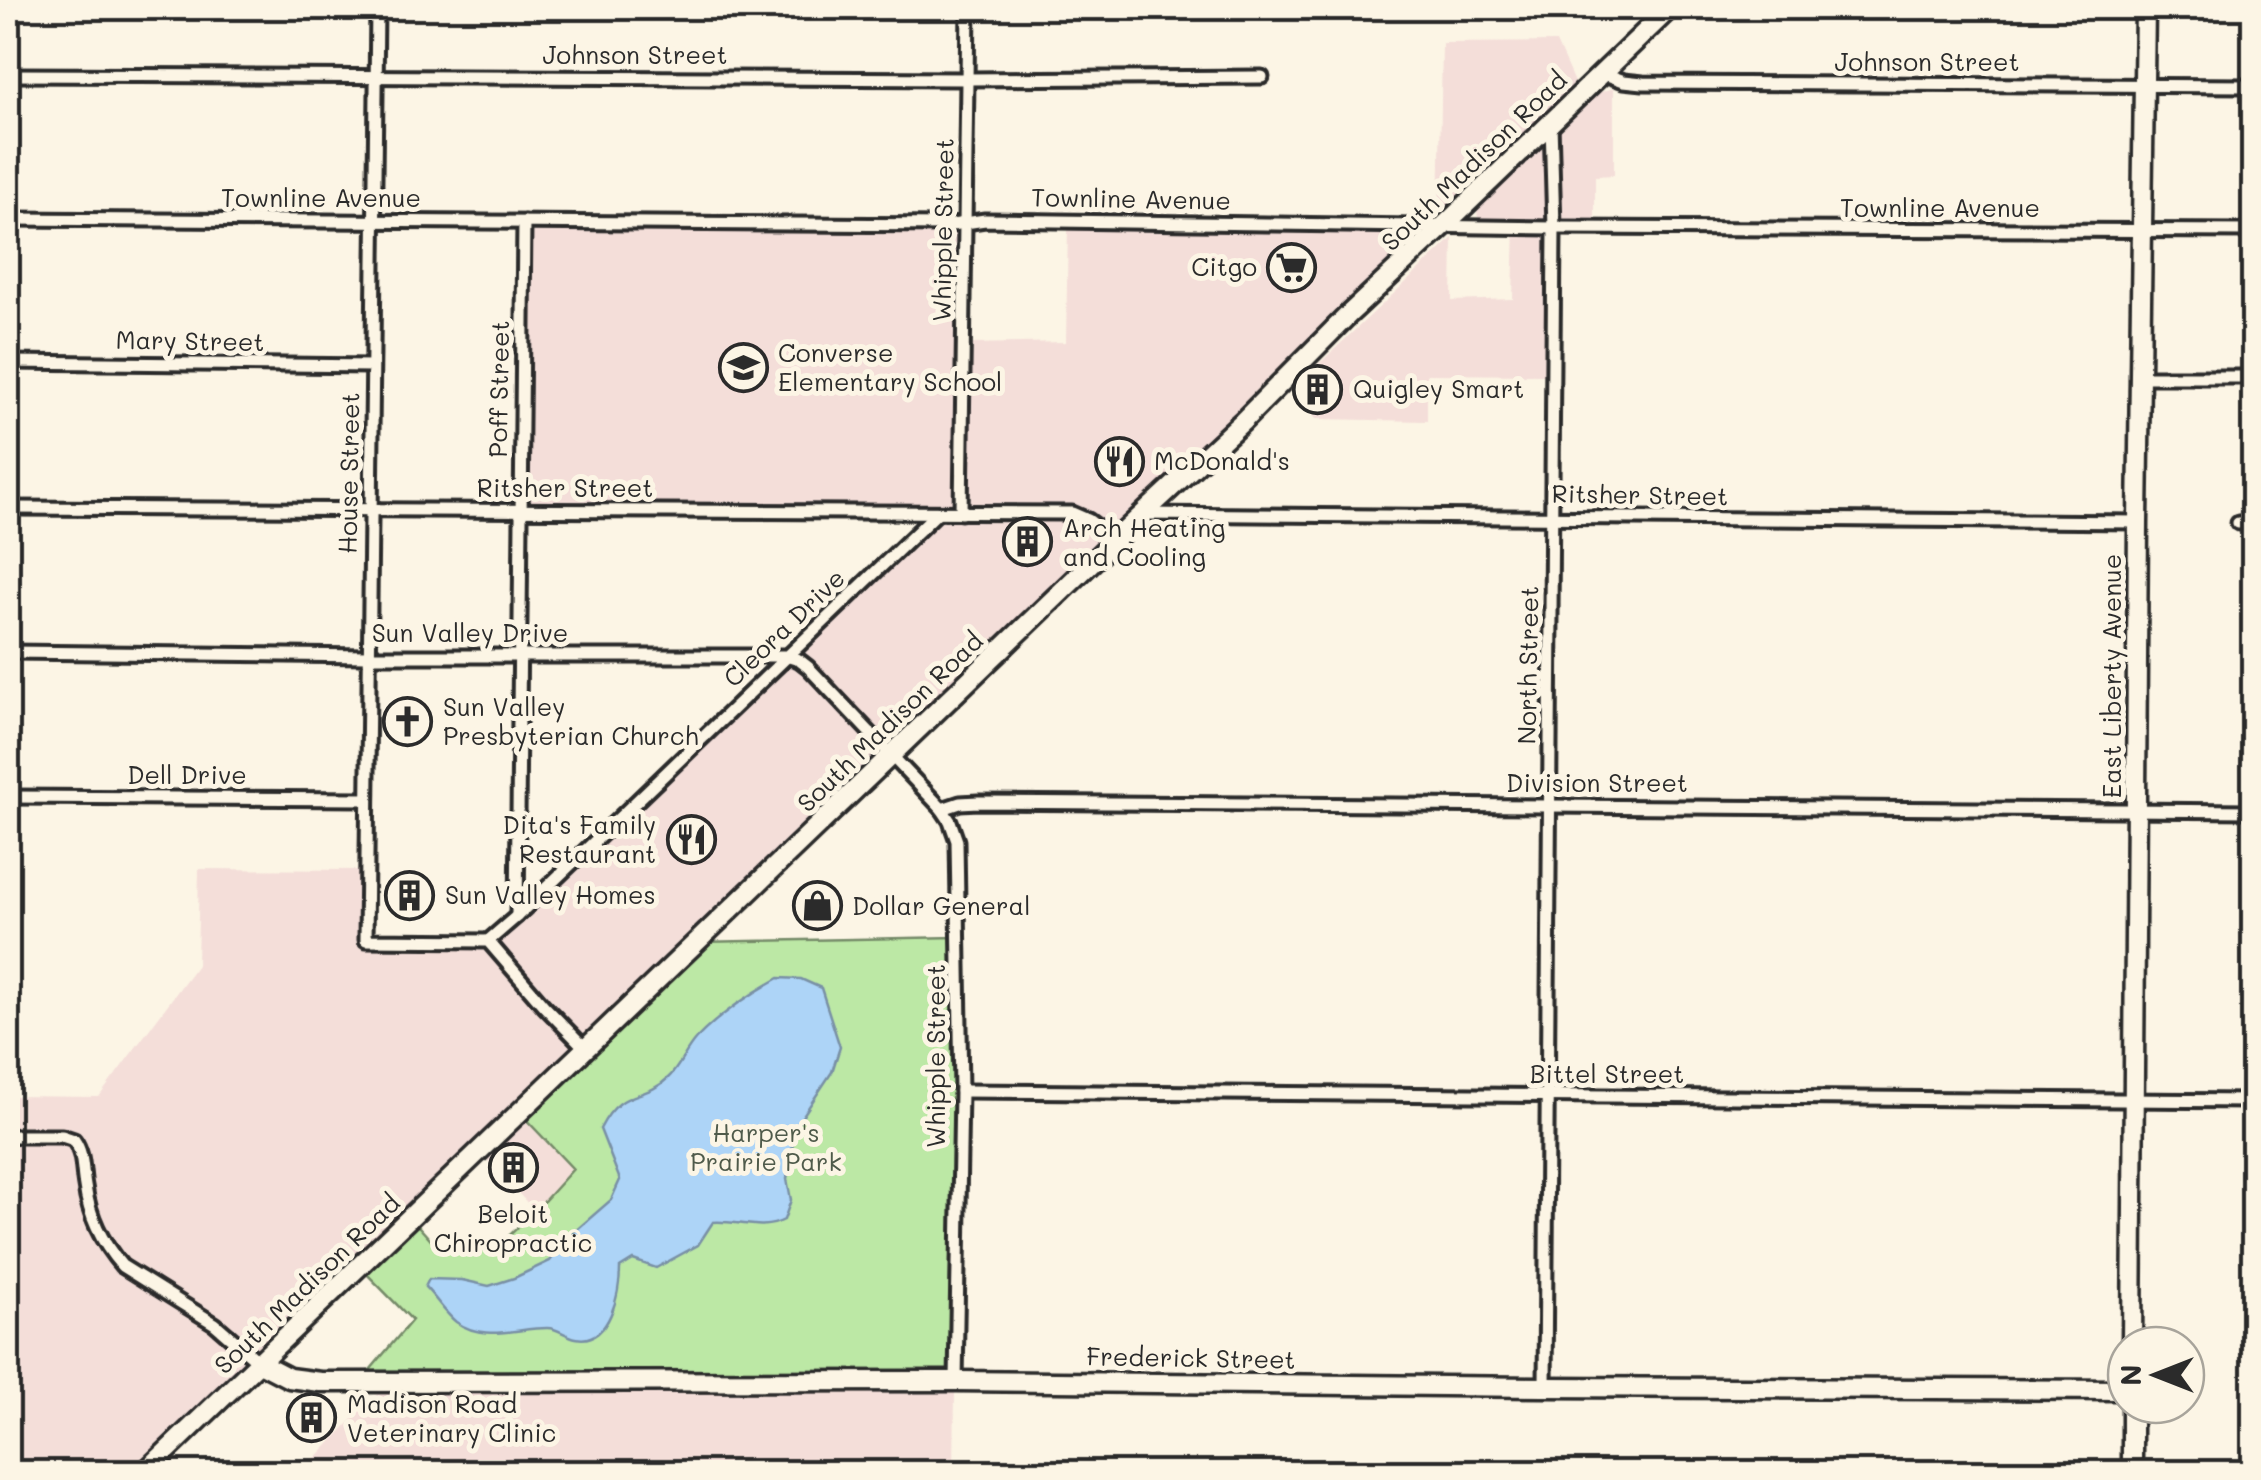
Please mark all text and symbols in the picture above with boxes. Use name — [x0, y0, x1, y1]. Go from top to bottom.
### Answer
street label: Johnson Street — [543, 38, 727, 70]
street label: Johnson Street — [1835, 45, 2019, 77]
street label: South Madison Road — [1374, 63, 1573, 257]
street label: Whipple Street — [924, 138, 960, 322]
street label: Townline Avenue — [1031, 180, 1231, 216]
street label: Townline Avenue — [221, 181, 421, 213]
street label: Townline Avenue — [1840, 191, 2040, 223]
supermarket icon: Citgo — [1266, 241, 1318, 293]
place label: Citgo — [1191, 250, 1257, 282]
street label: Poff Street — [481, 320, 515, 458]
street label: Mary Street — [115, 323, 265, 358]
place label: Converse Elementary School — [778, 336, 1002, 398]
school or university icon: Converse Elementary School — [717, 341, 769, 393]
building icon: Quigley Smart — [1292, 363, 1344, 415]
place label: Quigley Smart — [1353, 372, 1524, 405]
street label: House Street — [331, 392, 365, 554]
restaurant icon: McDonald's — [1093, 435, 1145, 487]
place label: McDonald's — [1154, 444, 1290, 476]
street label: Ritsher Street — [477, 471, 653, 503]
street label: Ritsher Street — [1551, 476, 1729, 512]
place label: Arch Heating and Cooling — [1063, 511, 1226, 572]
building icon: Arch Heating and Cooling — [1002, 516, 1054, 568]
street label: East Liberty Avenue — [2095, 554, 2128, 798]
street label: Cleora Drive — [716, 561, 851, 693]
street label: North Street — [1510, 585, 1544, 745]
street label: Sun Valley Drive — [372, 616, 568, 649]
street label: South Madison Road — [790, 624, 989, 818]
place label: Sun Valley Presbyterian Church — [443, 690, 699, 752]
church icon: Sun Valley Presbyterian Church — [382, 695, 434, 747]
street label: Dell Drive — [127, 758, 247, 790]
street label: Division Street — [1506, 766, 1688, 798]
place label: Dita's Family Restaurant — [502, 808, 656, 869]
restaurant icon: Dita's Family Restaurant — [665, 813, 717, 865]
building icon: Sun Valley Homes — [384, 869, 436, 921]
place label: Sun Valley Homes — [445, 878, 656, 911]
shop icon: Dollar General — [791, 880, 843, 932]
place label: Dollar General — [852, 889, 1030, 921]
street label: Whipple Street — [919, 964, 951, 1148]
street label: Bittel Street — [1530, 1057, 1684, 1089]
park label: Harper's Prairie Park — [690, 1116, 842, 1177]
building icon: Beloit Chiropractic — [487, 1142, 539, 1194]
street label: South Madison Road — [207, 1186, 406, 1380]
place label: Beloit Chiropractic — [434, 1197, 592, 1258]
north arrow — [2106, 1325, 2206, 1425]
street label: Frederick Street — [1086, 1339, 1296, 1375]
text: N — [2112, 1364, 2148, 1386]
place label: Madison Road Veterinary Clinic — [347, 1387, 556, 1449]
building icon: Madison Road Veterinary Clinic — [286, 1392, 338, 1444]

